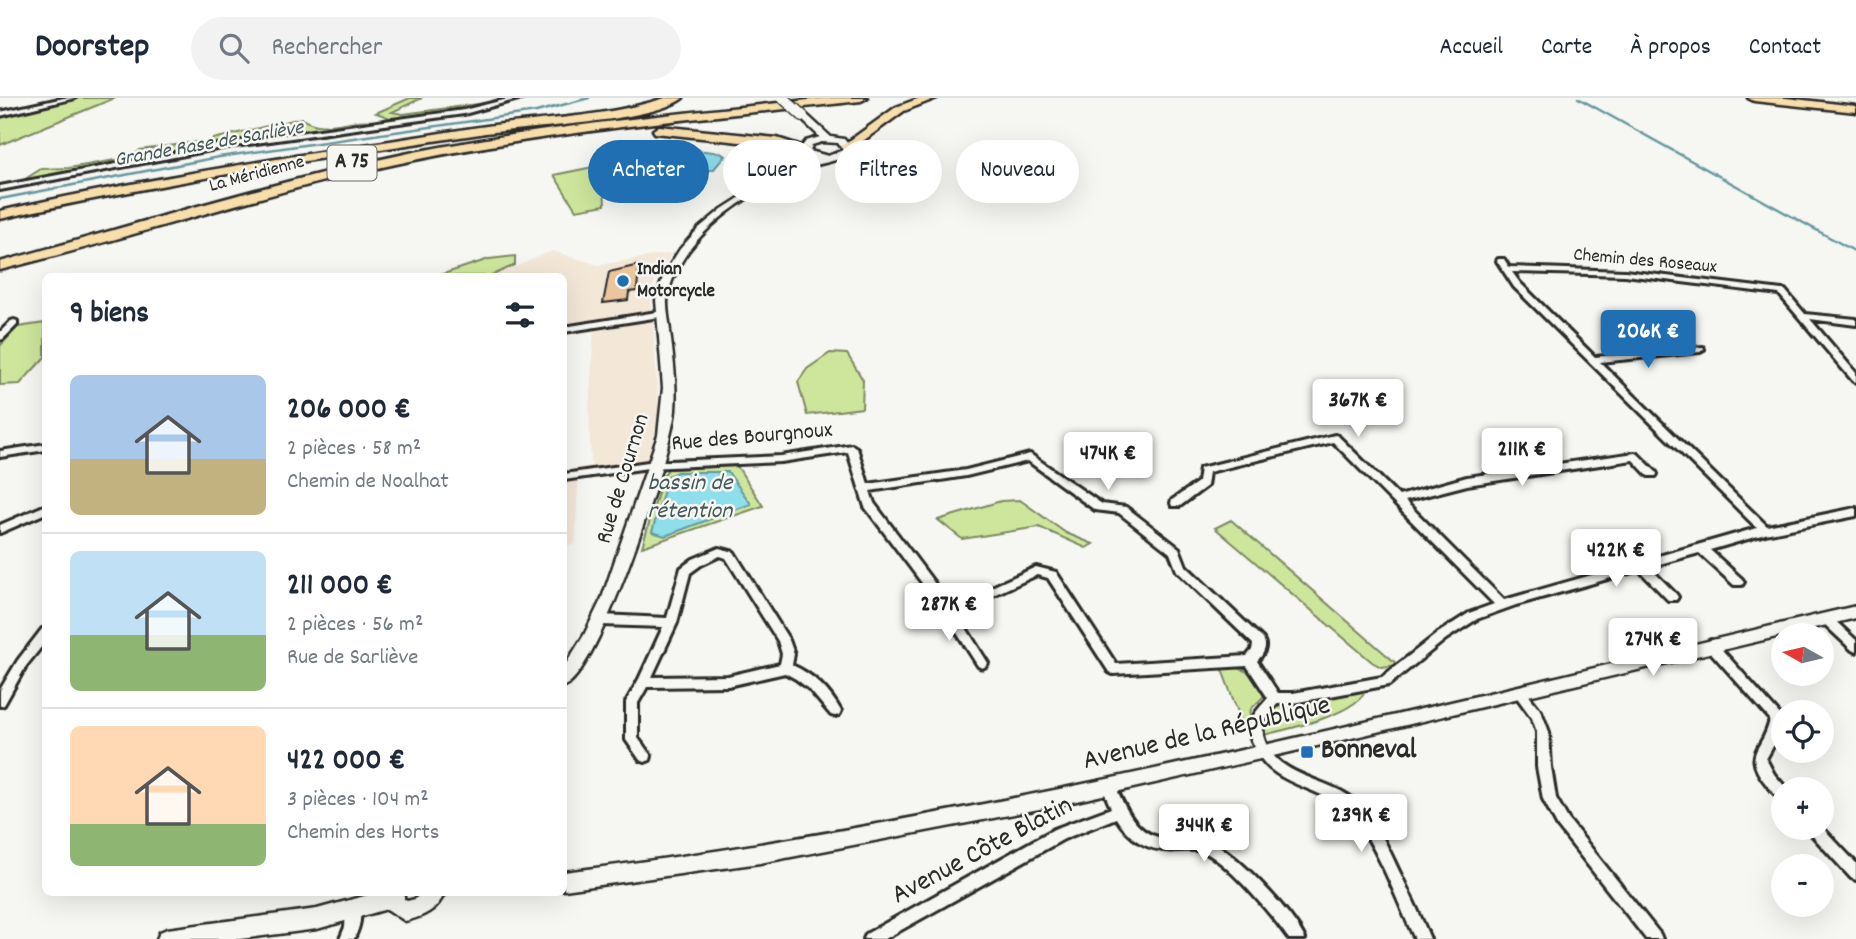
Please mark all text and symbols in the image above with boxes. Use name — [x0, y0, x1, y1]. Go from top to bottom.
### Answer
search box — [191, 17, 681, 80]
text: Doorstep — [35, 25, 149, 72]
icon: search — [215, 29, 253, 67]
text: Rechercher — [271, 30, 382, 67]
text: Accueil — [1439, 31, 1503, 65]
text: Carte — [1541, 31, 1592, 65]
text: À propos — [1630, 31, 1711, 65]
text: Contact — [1749, 31, 1821, 65]
water label: Grande Rase de Sarliève — [112, 113, 308, 176]
chip: Acheter — [588, 140, 709, 203]
chip: Louer — [723, 140, 821, 203]
chip: Filtres — [835, 140, 942, 203]
chip: Nouveau — [956, 140, 1079, 203]
road number: A 75 — [328, 146, 376, 180]
street label: La Méridienne — [206, 149, 308, 201]
street label: Chemin des Roseaux — [1572, 242, 1718, 282]
place label: Indian Motorcycle — [637, 257, 715, 306]
marker: Indian Motorcycle — [615, 273, 631, 289]
text: 9 biens — [70, 294, 149, 337]
icon: filters — [501, 296, 539, 334]
pin: 206K € — [1591, 310, 1705, 370]
text: 206K € — [1617, 316, 1679, 349]
pin: 367K € — [1301, 380, 1415, 439]
text: 367K € — [1328, 385, 1388, 418]
text: 206 000 € — [287, 390, 411, 433]
icon: home — [126, 403, 210, 487]
street label: Rue de Cournon — [589, 410, 659, 548]
street label: Rue des Bourgnoux — [670, 414, 834, 461]
pin: 211K € — [1465, 428, 1579, 488]
pin: 474K € — [1051, 432, 1165, 492]
text: 2 pièces · 58 m² — [287, 433, 421, 466]
text: 211K € — [1498, 434, 1546, 467]
text: 474K € — [1080, 438, 1136, 471]
text: Chemin de Noalhat — [287, 466, 449, 499]
water label: bassin de rétention — [648, 467, 734, 529]
pin: 422K € — [1559, 530, 1673, 589]
text: 422K € — [1587, 535, 1645, 568]
text: 211 000 € — [287, 566, 393, 609]
icon: home — [126, 579, 210, 663]
pin: 287K € — [892, 584, 1006, 643]
text: 287K € — [921, 589, 977, 622]
text: 2 pièces · 56 m² — [287, 609, 423, 642]
pin: 274K € — [1596, 618, 1710, 678]
north arrow — [1771, 623, 1834, 686]
map controls — [1771, 623, 1834, 917]
text: 274K € — [1624, 624, 1682, 657]
text: Rue de Sarliève — [287, 642, 418, 675]
street label: Avenue de la République — [1079, 687, 1335, 783]
button: locate — [1771, 700, 1834, 763]
place label: Bonneval — [1321, 732, 1417, 772]
text: 422 000 € — [287, 741, 405, 784]
marker: Bonneval — [1299, 744, 1315, 760]
icon: home — [126, 754, 210, 838]
button: + — [1771, 777, 1834, 840]
text: 3 pièces · 104 m² — [287, 784, 429, 817]
street label: Avenue Côte Blatin — [885, 787, 1081, 917]
pin: 239K € — [1304, 794, 1418, 854]
text: 239K € — [1331, 800, 1391, 833]
pin: 344K € — [1147, 804, 1261, 864]
text: 344K € — [1175, 810, 1233, 843]
text: Chemin des Horts — [287, 817, 440, 850]
button: − — [1771, 854, 1834, 917]

